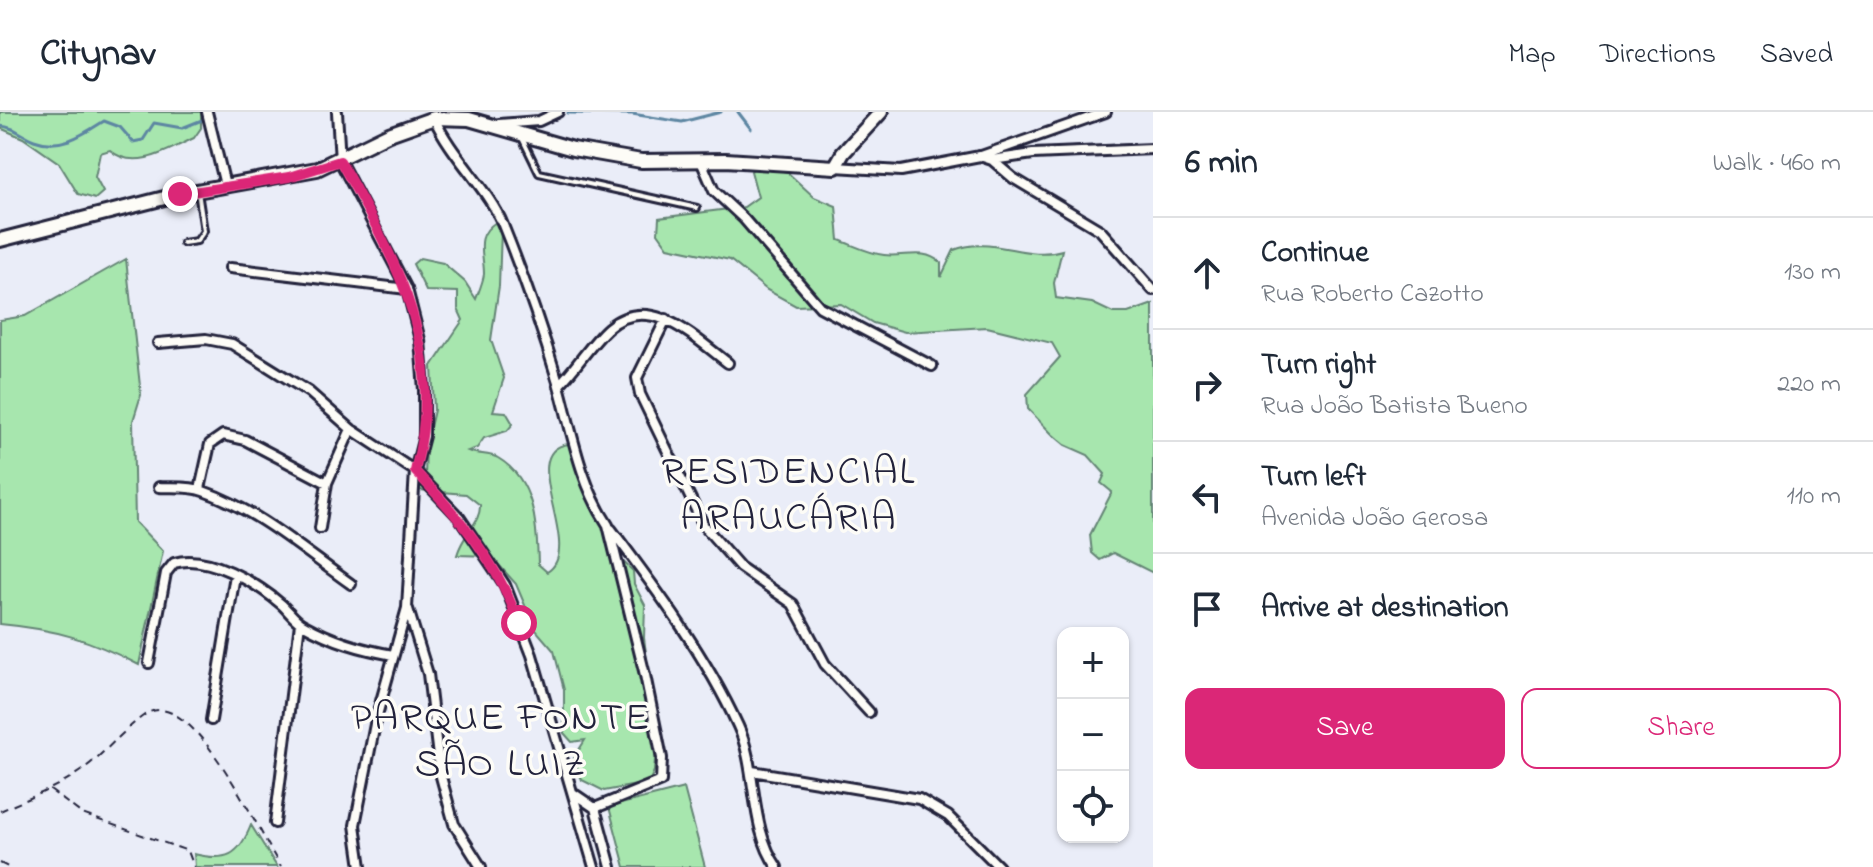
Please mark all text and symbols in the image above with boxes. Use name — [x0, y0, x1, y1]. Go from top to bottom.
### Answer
text: Citynav — [40, 27, 156, 83]
text: Map — [1508, 35, 1556, 76]
text: Directions — [1600, 35, 1716, 76]
text: Saved — [1760, 35, 1833, 76]
text: 6 min — [1185, 139, 1258, 189]
text: Walk · 460 m — [1712, 145, 1841, 183]
route end — [162, 176, 198, 212]
text: Continue — [1261, 232, 1369, 276]
icon: ahead — [1185, 251, 1229, 295]
text: 130 m — [1784, 254, 1841, 292]
text: Rua Roberto Cazotto — [1261, 276, 1484, 314]
text: Turn right — [1261, 344, 1376, 388]
icon: right — [1185, 363, 1229, 407]
text: 220 m — [1777, 366, 1841, 404]
text: Rua João Batista Bueno — [1261, 388, 1528, 426]
district label: RESIDENCIAL ARAUCÁRIA — [662, 444, 916, 549]
text: Turn left — [1261, 456, 1366, 500]
icon: left — [1185, 475, 1229, 519]
text: 110 m — [1787, 478, 1841, 516]
text: Avenida João Gerosa — [1261, 500, 1488, 538]
icon: arrive — [1185, 587, 1229, 631]
text: Arrive at destination — [1261, 587, 1509, 631]
route start — [501, 605, 537, 641]
map controls — [1057, 627, 1129, 843]
button: + — [1057, 627, 1129, 699]
button: Save — [1185, 688, 1505, 769]
button: Share — [1521, 688, 1841, 769]
district label: PARQUE FONTE SÃO LUIZ — [351, 690, 651, 795]
button: − — [1057, 699, 1129, 771]
button: locate — [1057, 771, 1129, 843]

